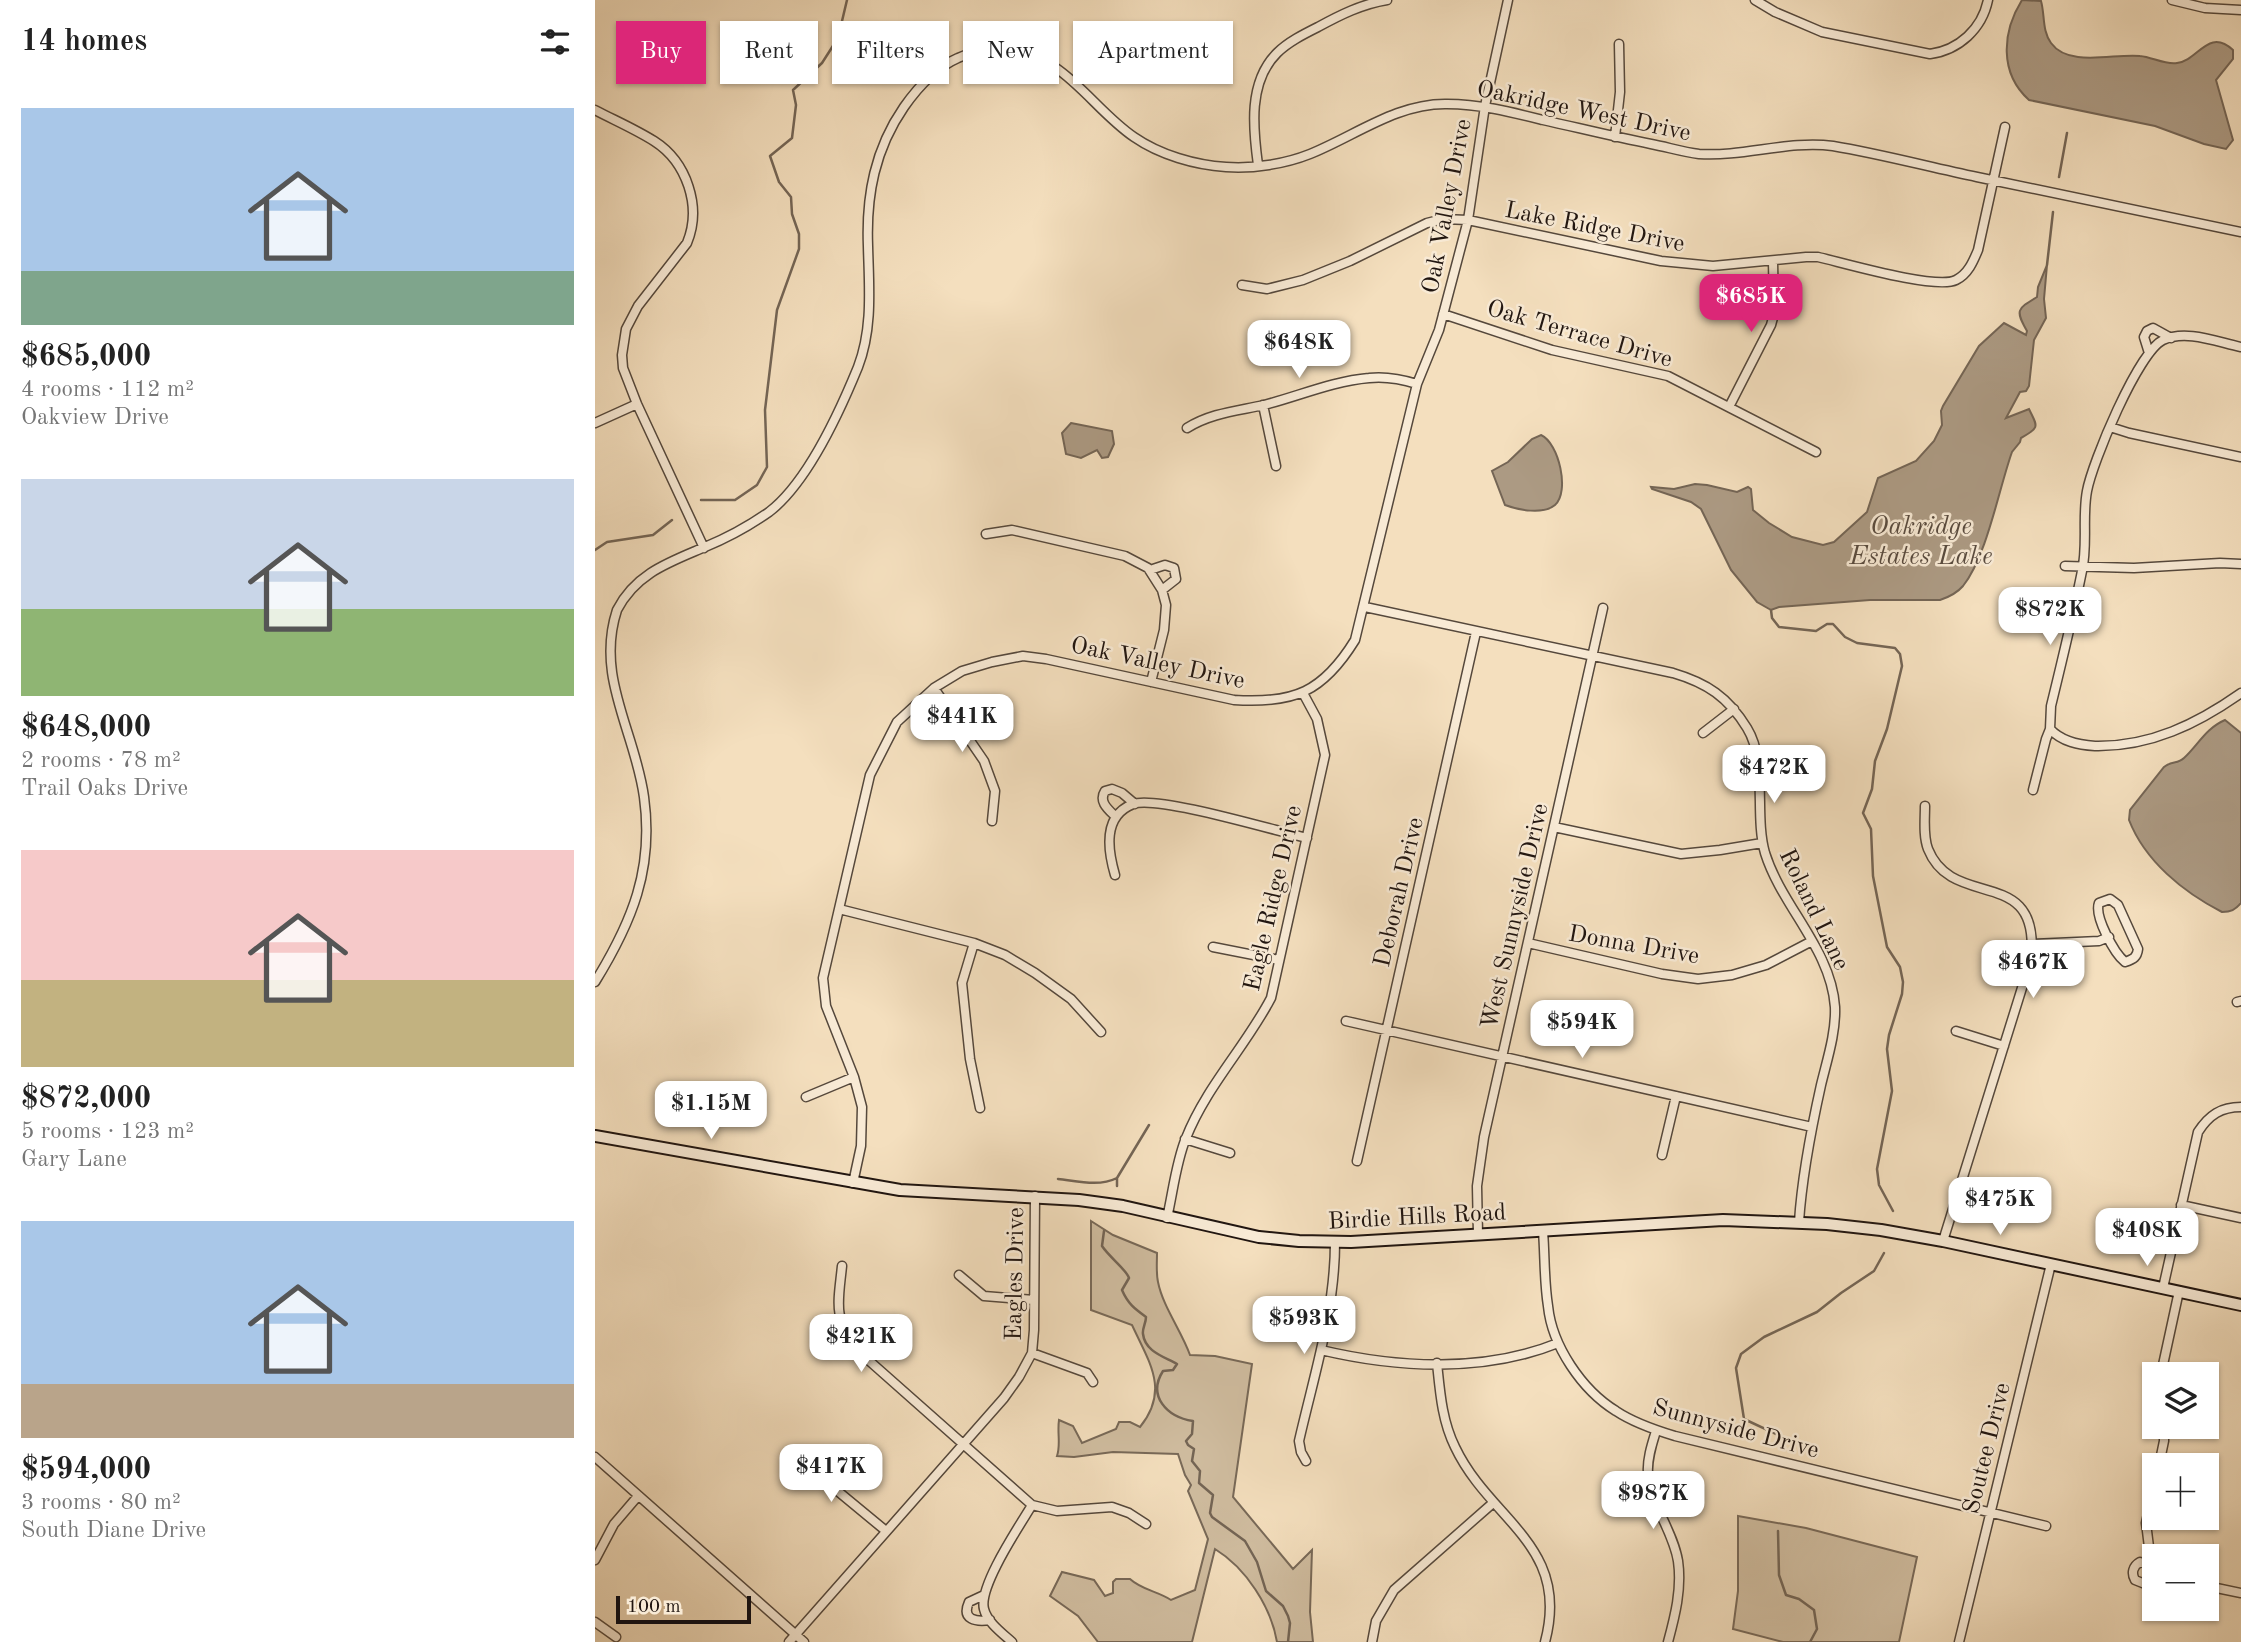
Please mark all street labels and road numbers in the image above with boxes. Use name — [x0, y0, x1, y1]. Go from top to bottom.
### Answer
street label: Oakridge West Drive — [1474, 78, 1693, 146]
street label: Oak Valley Drive — [1419, 117, 1477, 296]
street label: Lake Ridge Drive — [1503, 199, 1687, 257]
street label: Oak Terrace Drive — [1484, 297, 1675, 373]
street label: Oak Valley Drive — [1068, 634, 1247, 694]
street label: West Sunnyside Drive — [1478, 801, 1554, 1032]
street label: Eagle Ridge Drive — [1241, 803, 1307, 994]
street label: Deborah Drive — [1371, 815, 1429, 970]
street label: Roland Lane — [1774, 845, 1853, 974]
street label: Donna Drive — [1566, 923, 1701, 969]
street label: Birdie Hills Road — [1327, 1201, 1507, 1235]
street label: Eagles Drive — [1003, 1207, 1029, 1341]
street label: Soutee Drive — [1960, 1380, 2016, 1517]
street label: Sunnyside Drive — [1650, 1396, 1821, 1464]

